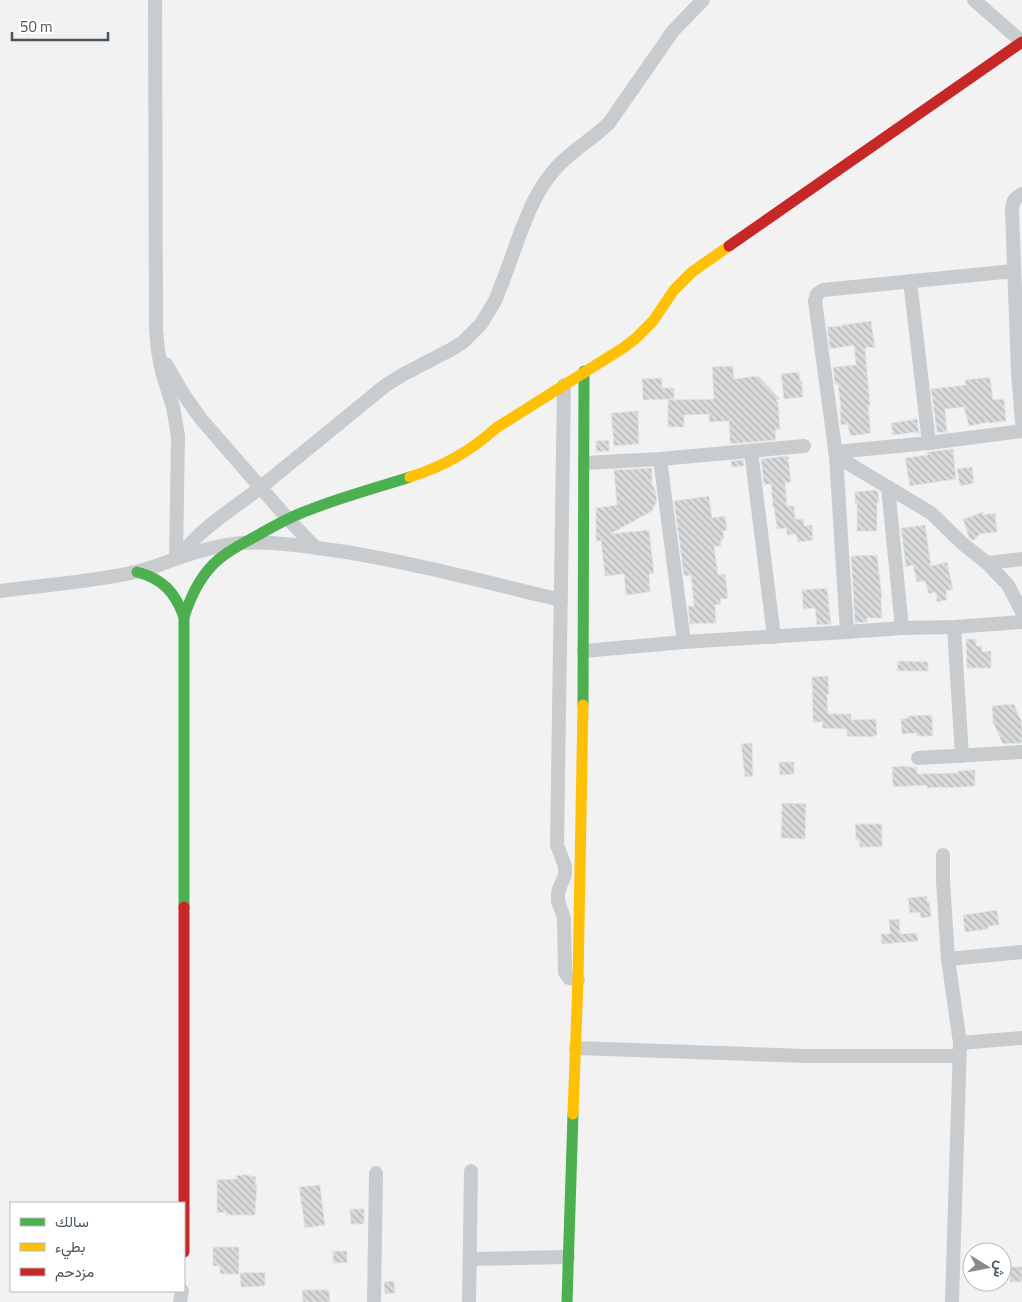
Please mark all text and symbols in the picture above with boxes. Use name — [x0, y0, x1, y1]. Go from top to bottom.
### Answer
scale bar — [12, 10, 109, 42]
text: 50 m — [20, 15, 53, 38]
legend — [10, 1202, 185, 1292]
text: سالك — [55, 1210, 89, 1233]
text: بطيء — [55, 1235, 85, 1260]
north arrow — [962, 1242, 1012, 1292]
text: ش — [988, 1259, 1012, 1280]
text: مزدحم — [55, 1260, 94, 1283]

